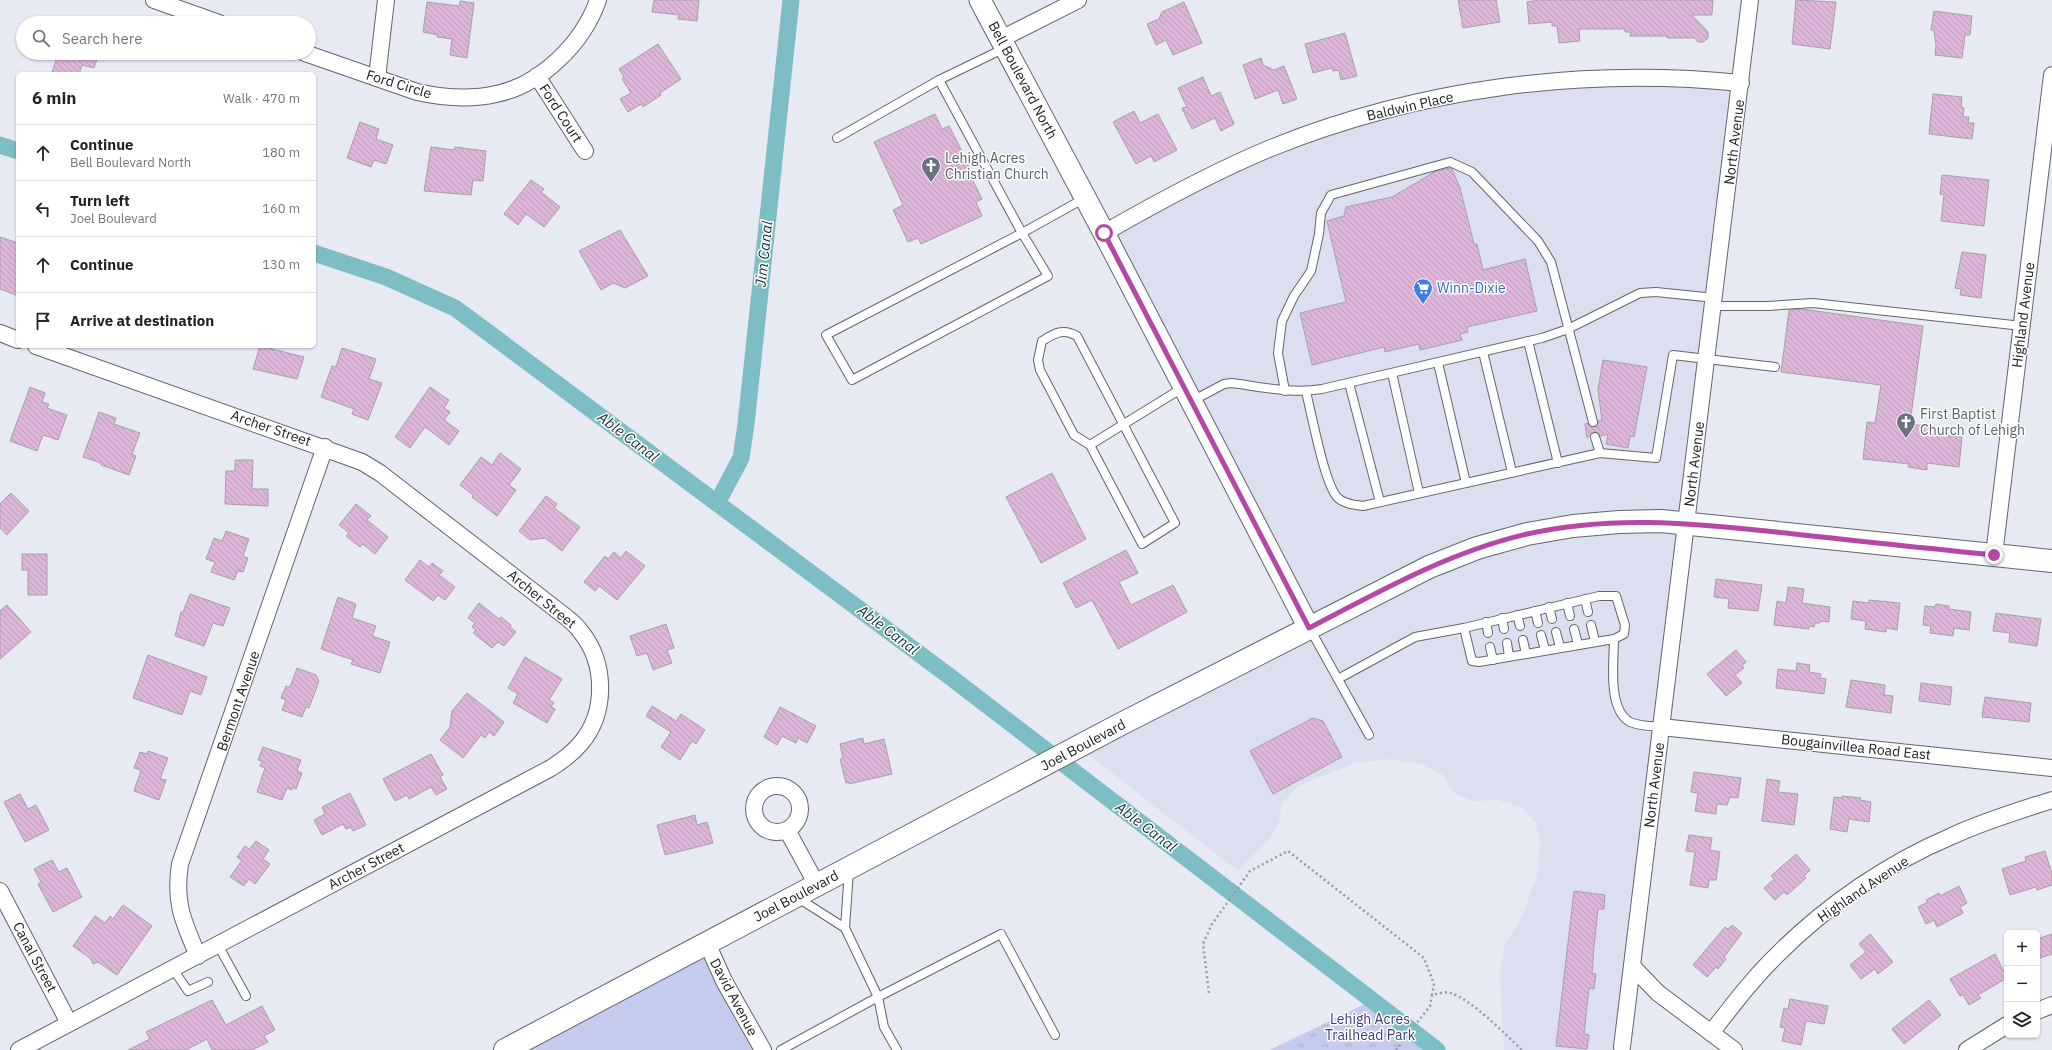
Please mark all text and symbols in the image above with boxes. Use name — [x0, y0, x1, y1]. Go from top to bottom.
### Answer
search box — [16, 16, 316, 60]
street label: Bell Boulevard North — [984, 18, 1062, 142]
icon: search — [30, 27, 52, 49]
text: Search here — [62, 29, 142, 48]
street label: Ford Circle — [364, 66, 434, 103]
street label: Ford Court — [535, 80, 587, 146]
text: 6 min — [32, 87, 76, 109]
street label: Baldwin Place — [1365, 87, 1455, 125]
text: Walk · 470 m — [223, 90, 300, 107]
street label: North Avenue — [1720, 98, 1748, 186]
text: Continue — [70, 135, 134, 154]
icon: ahead — [32, 142, 54, 164]
text: 180 m — [262, 144, 300, 161]
place label: Lehigh Acres Christian Church — [945, 149, 1049, 183]
text: Bell Boulevard North — [70, 154, 191, 171]
church icon: Lehigh Acres Christian Church — [920, 155, 942, 183]
text: Turn left — [70, 191, 130, 210]
icon: left — [32, 198, 54, 220]
text: 160 m — [262, 200, 300, 217]
text: Joel Boulevard — [70, 210, 157, 227]
water label: Jim Canal — [751, 220, 776, 288]
route start — [1095, 224, 1113, 242]
icon: ahead — [32, 254, 54, 276]
text: Continue — [70, 255, 134, 274]
text: 130 m — [262, 256, 300, 273]
street label: Highland Avenue — [2008, 261, 2038, 369]
supermarket icon: Winn-Dixie — [1412, 277, 1434, 305]
place label: Winn-Dixie — [1437, 279, 1506, 297]
icon: arrive — [32, 310, 54, 332]
text: Arrive at destination — [70, 311, 214, 330]
place label: First Baptist Church of Lehigh — [1920, 405, 2025, 439]
street label: Archer Street — [229, 406, 314, 450]
water label: Able Canal — [593, 407, 663, 466]
church icon: First Baptist Church of Lehigh — [1895, 411, 1917, 439]
street label: North Avenue — [1680, 420, 1708, 508]
route end — [1985, 546, 2003, 564]
street label: Archer Street — [504, 566, 580, 632]
water label: Able Canal — [853, 600, 923, 659]
street label: Bermont Avenue — [212, 648, 264, 754]
street label: Joel Boulevard — [1037, 715, 1129, 775]
street label: Bougainvillea Road East — [1780, 730, 1932, 764]
street label: North Avenue — [1640, 741, 1668, 829]
water label: Able Canal — [1111, 797, 1181, 856]
street label: Archer Street — [325, 838, 407, 894]
street label: Highland Avenue — [1814, 852, 1912, 926]
street label: Joel Boulevard — [750, 866, 842, 926]
street label: Canal Street — [9, 919, 61, 995]
map controls — [2004, 930, 2040, 1038]
button: + — [2004, 930, 2040, 966]
street label: David Avenue — [706, 955, 762, 1039]
button: − — [2004, 966, 2040, 1002]
button: layers — [2004, 1002, 2040, 1038]
park label: Lehigh Acres Trailhead Park — [1325, 1010, 1416, 1044]

